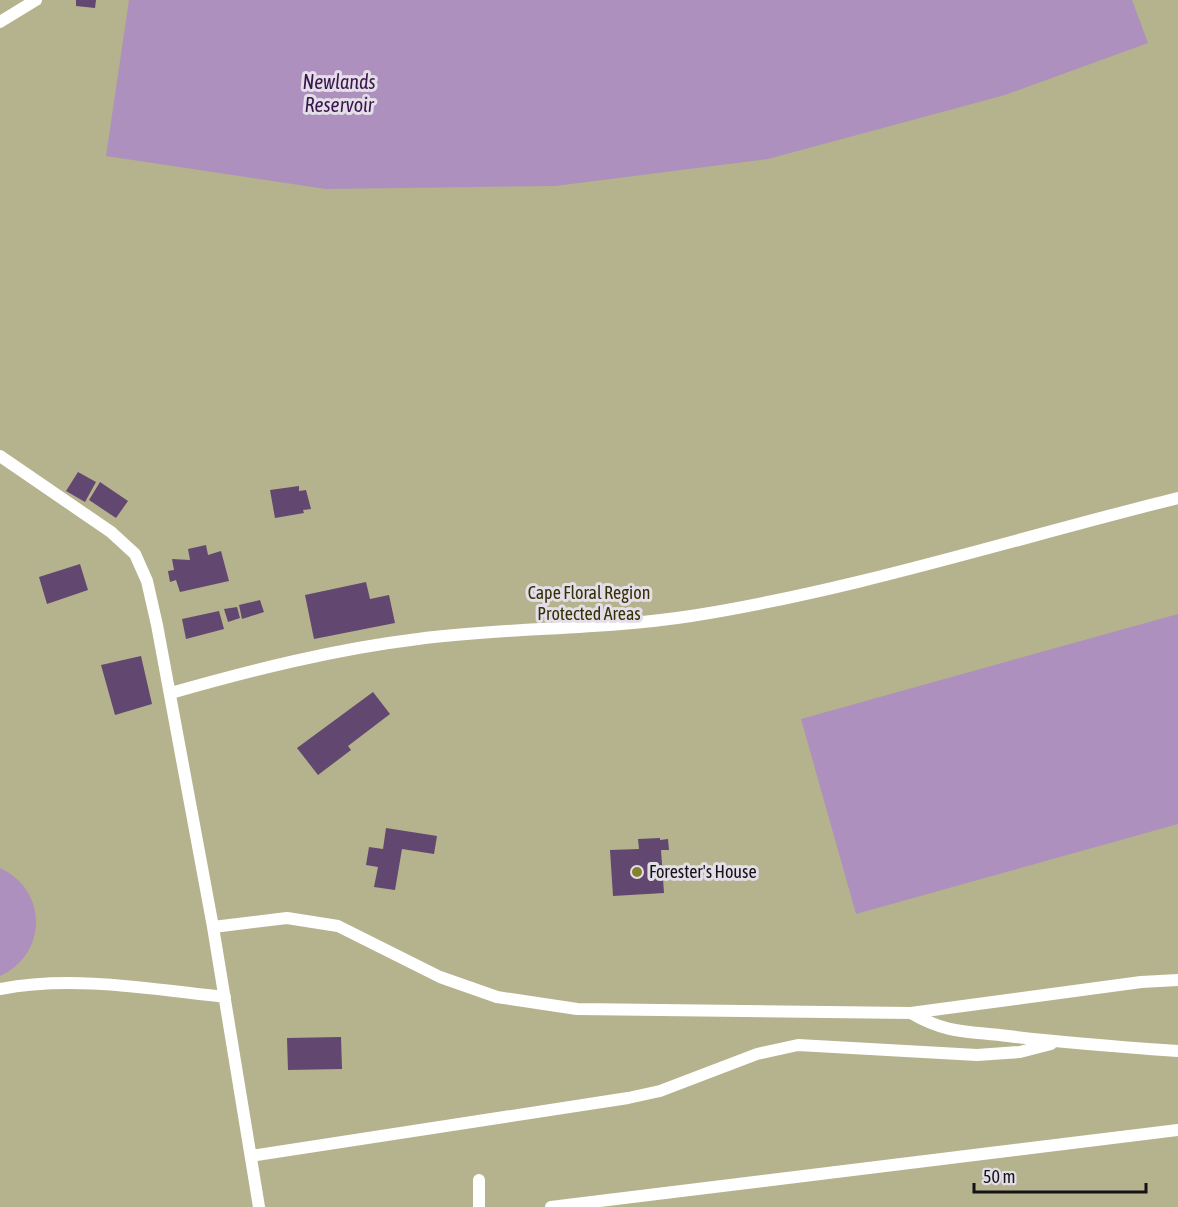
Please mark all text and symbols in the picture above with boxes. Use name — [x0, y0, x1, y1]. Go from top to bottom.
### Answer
water label: Newlands Reservoir — [302, 70, 376, 116]
park label: Cape Floral Region Protected Areas — [528, 582, 650, 624]
place label: Forester's House — [649, 861, 757, 882]
marker: Forester's House — [630, 865, 644, 879]
scale bar — [974, 1156, 1146, 1194]
text: 50 m — [983, 1166, 1015, 1187]

